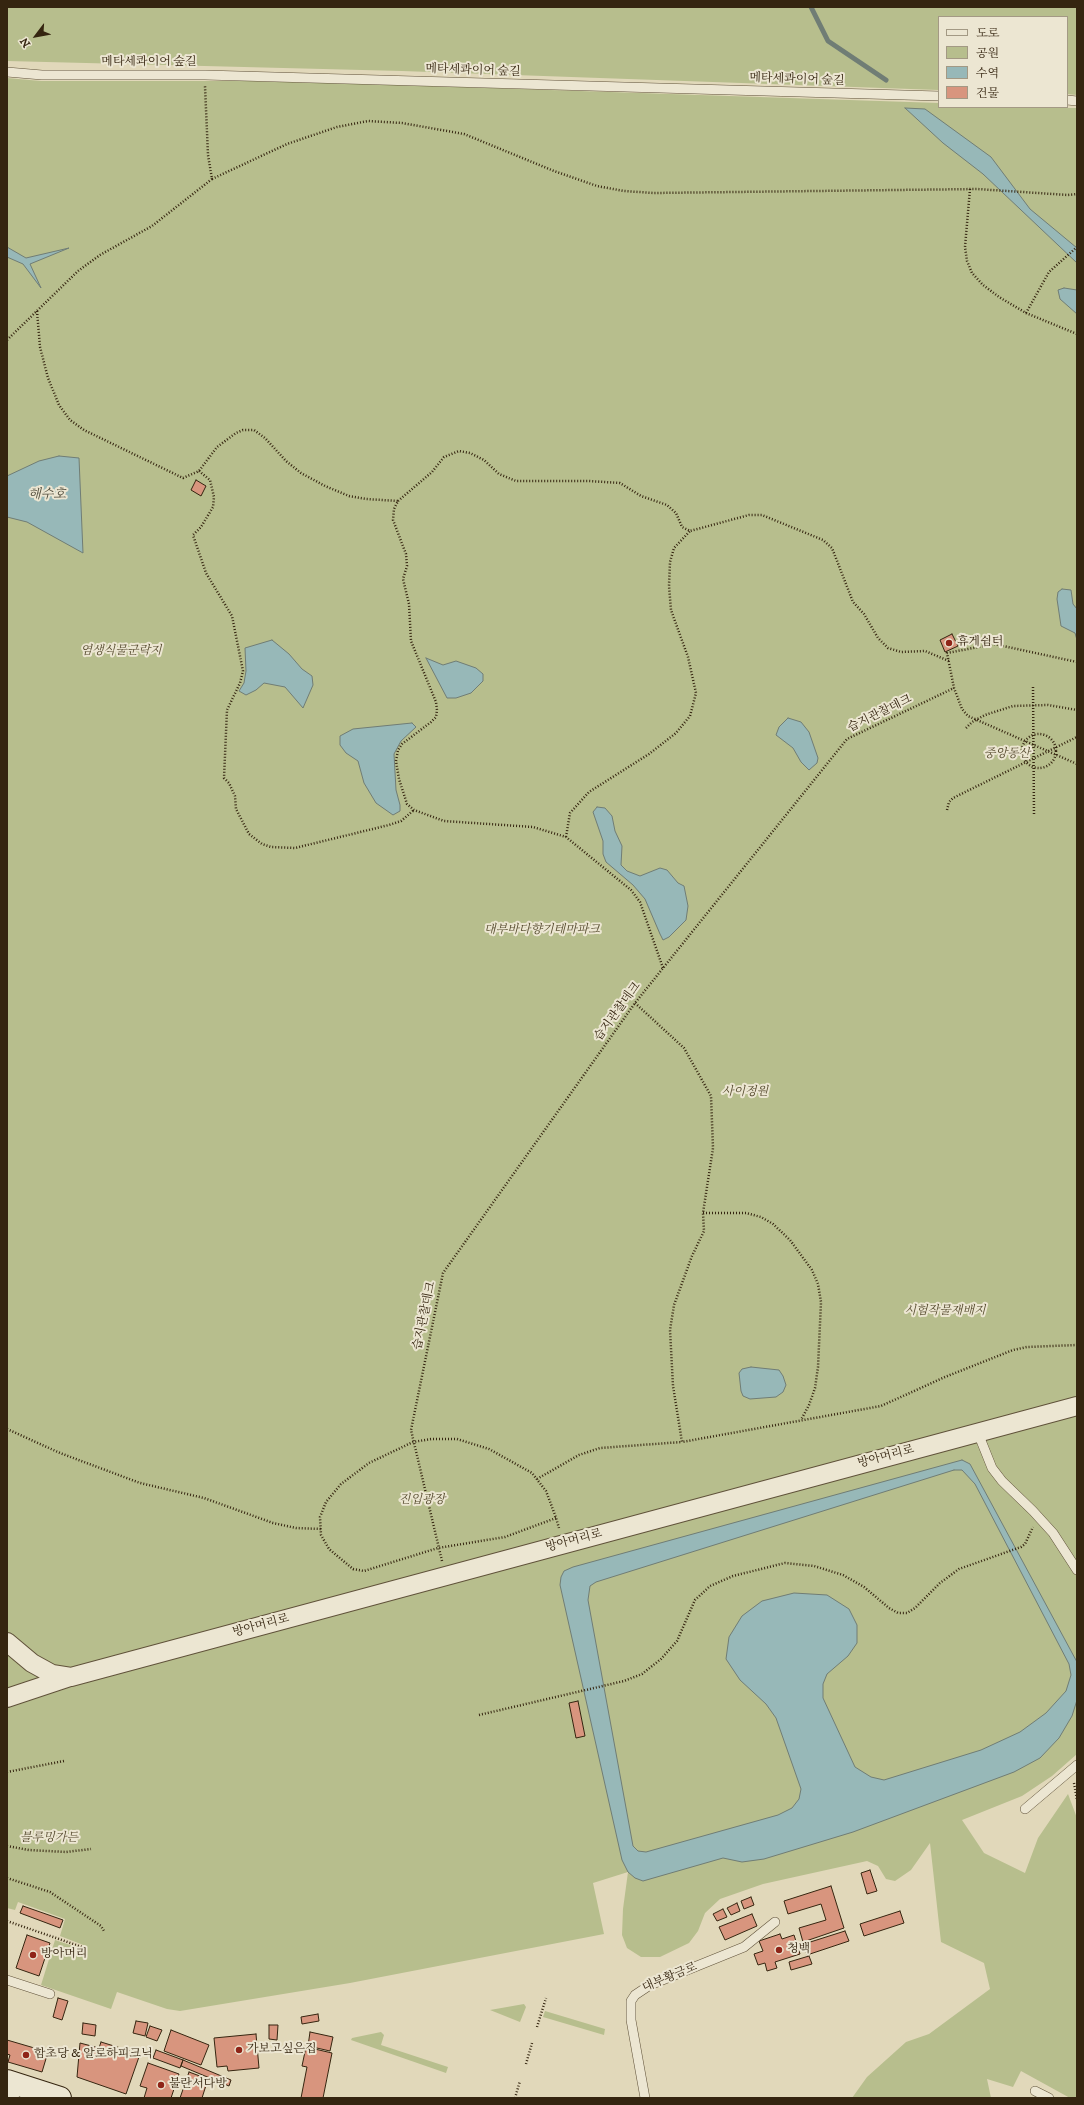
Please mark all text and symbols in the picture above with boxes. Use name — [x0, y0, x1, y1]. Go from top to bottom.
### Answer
north arrow — [16, 16, 56, 56]
legend — [938, 16, 1068, 108]
text: 도로 — [976, 26, 999, 41]
text: N — [17, 35, 34, 50]
text: 공원 — [976, 46, 999, 61]
street label: 메타세콰이어 숲길 — [101, 56, 197, 70]
street label: 메타세콰이어 숲길 — [425, 62, 521, 80]
text: 수역 — [976, 66, 999, 81]
street label: 메타세콰이어 숲길 — [749, 71, 845, 89]
text: 건물 — [976, 86, 999, 101]
water label: 해수호 — [28, 487, 66, 503]
place label: 휴게쉼터 — [957, 636, 1003, 650]
marker: 휴게쉼터 — [944, 638, 954, 648]
park label: 염생식물군락지 — [80, 645, 162, 659]
street label: 습지관찰데크 — [846, 692, 914, 736]
park label: 중앙동산 — [984, 748, 1030, 762]
park label: 대부바다향기테마파크 — [484, 924, 600, 938]
street label: 습지관찰데크 — [592, 980, 644, 1044]
park label: 사이정원 — [722, 1086, 768, 1100]
street label: 습지관찰데크 — [411, 1280, 439, 1352]
park label: 시험작물재배지 — [904, 1305, 986, 1319]
street label: 방아머리로 — [856, 1443, 916, 1471]
park label: 진입광장 — [399, 1494, 445, 1508]
street label: 방아머리로 — [544, 1527, 604, 1555]
street label: 방아머리로 — [231, 1612, 291, 1640]
park label: 블루밍가든 — [20, 1832, 78, 1846]
place label: 청백 — [787, 1943, 810, 1957]
marker: 청백 — [774, 1945, 784, 1955]
place label: 방아머리 — [41, 1948, 87, 1962]
marker: 방아머리 — [28, 1950, 38, 1960]
street label: 대부황금로 — [641, 1960, 699, 1996]
place label: 가보고싶은집 — [247, 2043, 317, 2057]
marker: 가보고싶은집 — [234, 2045, 244, 2055]
place label: 함초당 & 알로하피크닉 — [34, 2048, 153, 2062]
marker: 함초당 & 알로하피크닉 — [21, 2050, 31, 2060]
place label: 불란서다방 — [169, 2078, 227, 2092]
marker: 불란서다방 — [156, 2080, 166, 2090]

